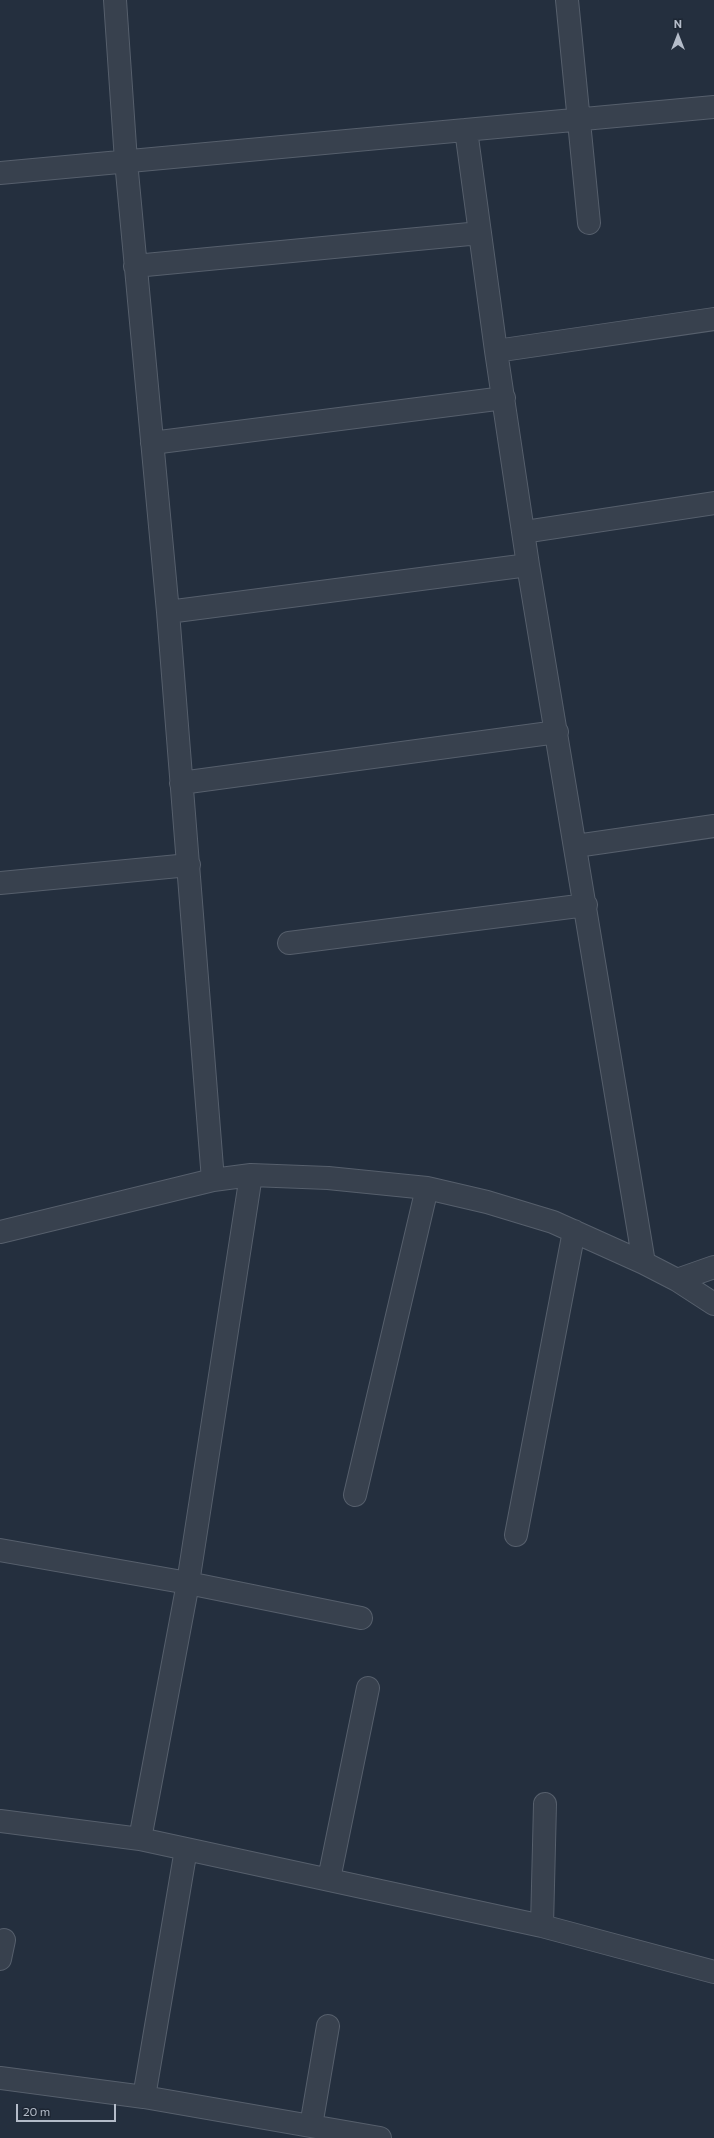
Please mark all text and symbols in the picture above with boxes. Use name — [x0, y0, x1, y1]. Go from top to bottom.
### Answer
north arrow — [658, 16, 698, 56]
text: N — [674, 17, 682, 30]
scale bar — [18, 2096, 118, 2122]
text: 20 m — [23, 2104, 50, 2118]

